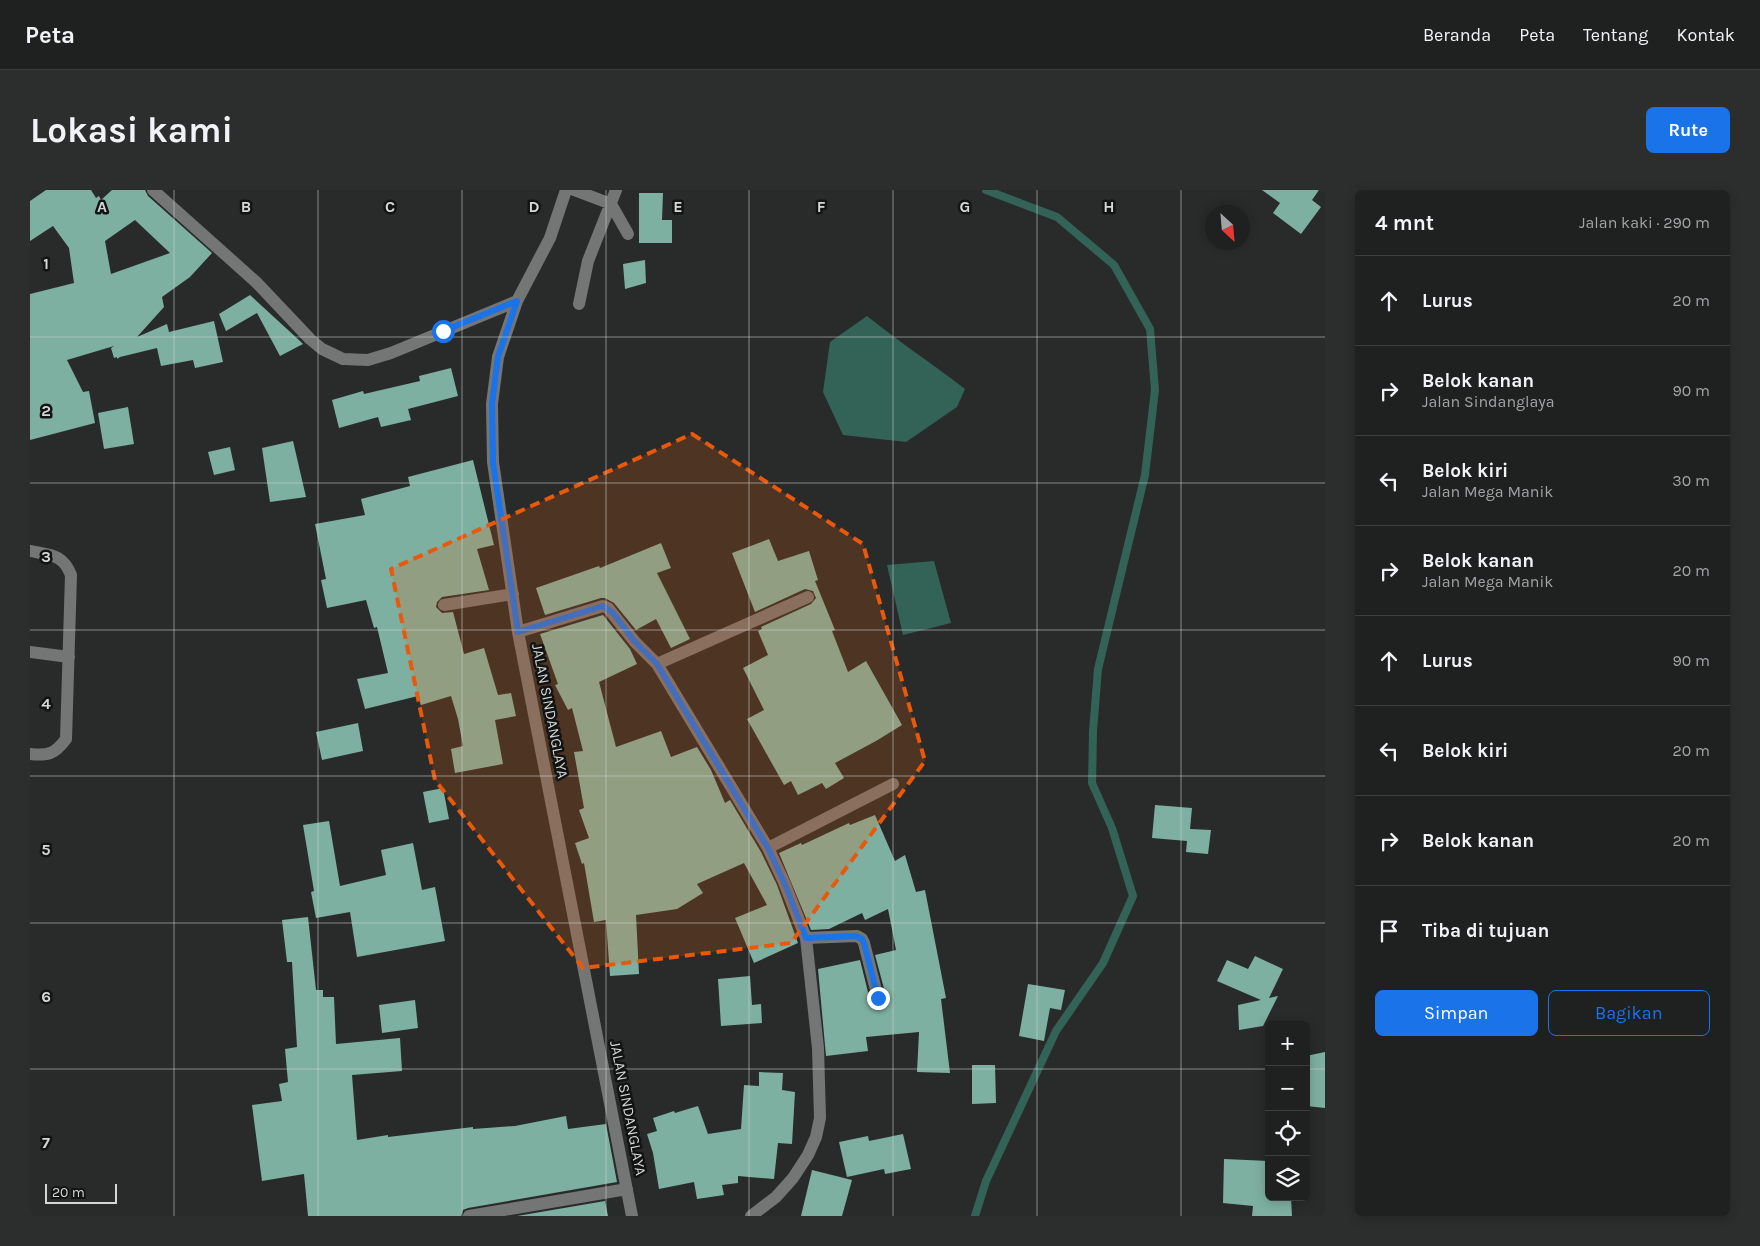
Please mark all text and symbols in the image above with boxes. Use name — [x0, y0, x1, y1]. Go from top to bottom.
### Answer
text: Peta — [25, 21, 75, 49]
text: Beranda — [1423, 24, 1491, 46]
text: Peta — [1519, 24, 1555, 46]
text: Tentang — [1583, 24, 1649, 46]
text: Kontak — [1677, 24, 1735, 46]
button: Rute — [1646, 107, 1730, 153]
text: Lokasi kami — [30, 110, 233, 151]
text: A — [97, 197, 107, 216]
text: B — [241, 197, 251, 216]
text: C — [385, 197, 395, 216]
text: D — [529, 197, 540, 216]
text: E — [673, 197, 683, 216]
text: F — [817, 197, 826, 216]
text: G — [960, 197, 970, 216]
text: H — [1103, 197, 1115, 216]
north arrow — [1205, 205, 1250, 250]
text: 4 mnt — [1375, 211, 1434, 235]
text: Jalan kaki · 290 m — [1579, 213, 1710, 232]
text: 1 — [43, 254, 49, 273]
icon: ahead — [1375, 287, 1403, 315]
text: Lurus — [1422, 290, 1473, 312]
text: 20 m — [1672, 291, 1710, 310]
route start — [432, 320, 455, 343]
text: Belok kanan — [1422, 370, 1534, 392]
icon: right — [1375, 377, 1403, 405]
text: 90 m — [1672, 381, 1710, 400]
text: Jalan Sindanglaya — [1422, 392, 1555, 411]
text: 2 — [41, 401, 51, 420]
text: Belok kiri — [1422, 460, 1508, 482]
icon: left — [1375, 467, 1403, 495]
text: 30 m — [1672, 471, 1710, 490]
text: Jalan Mega Manik — [1422, 482, 1553, 501]
text: 3 — [41, 547, 51, 566]
text: Belok kanan — [1422, 550, 1534, 572]
icon: right — [1375, 557, 1403, 585]
text: 20 m — [1672, 561, 1710, 580]
text: Jalan Mega Manik — [1422, 572, 1553, 591]
street label: JALAN SINDANGLAYA — [528, 642, 572, 780]
icon: ahead — [1375, 647, 1403, 675]
text: Lurus — [1422, 650, 1473, 672]
text: 90 m — [1672, 651, 1710, 670]
text: 4 — [41, 694, 51, 713]
icon: left — [1375, 737, 1403, 765]
text: Belok kiri — [1422, 740, 1508, 762]
text: 20 m — [1672, 741, 1710, 760]
icon: right — [1375, 827, 1403, 855]
text: Belok kanan — [1422, 830, 1534, 852]
text: 20 m — [1672, 831, 1710, 850]
text: 5 — [41, 840, 51, 859]
icon: arrive — [1375, 917, 1403, 945]
text: Tiba di tujuan — [1422, 920, 1549, 942]
text: 6 — [41, 987, 51, 1006]
route end — [867, 987, 890, 1010]
button: Simpan — [1375, 990, 1538, 1036]
button: Bagikan — [1548, 990, 1710, 1036]
map controls — [1265, 1021, 1310, 1201]
button: + — [1265, 1021, 1310, 1066]
street label: JALAN SINDANGLAYA — [606, 1039, 650, 1177]
button: − — [1265, 1066, 1310, 1111]
button: locate — [1265, 1111, 1310, 1156]
text: 7 — [42, 1133, 50, 1152]
button: layers — [1265, 1156, 1310, 1201]
scale bar — [45, 1181, 118, 1204]
text: 20 m — [52, 1184, 85, 1201]

